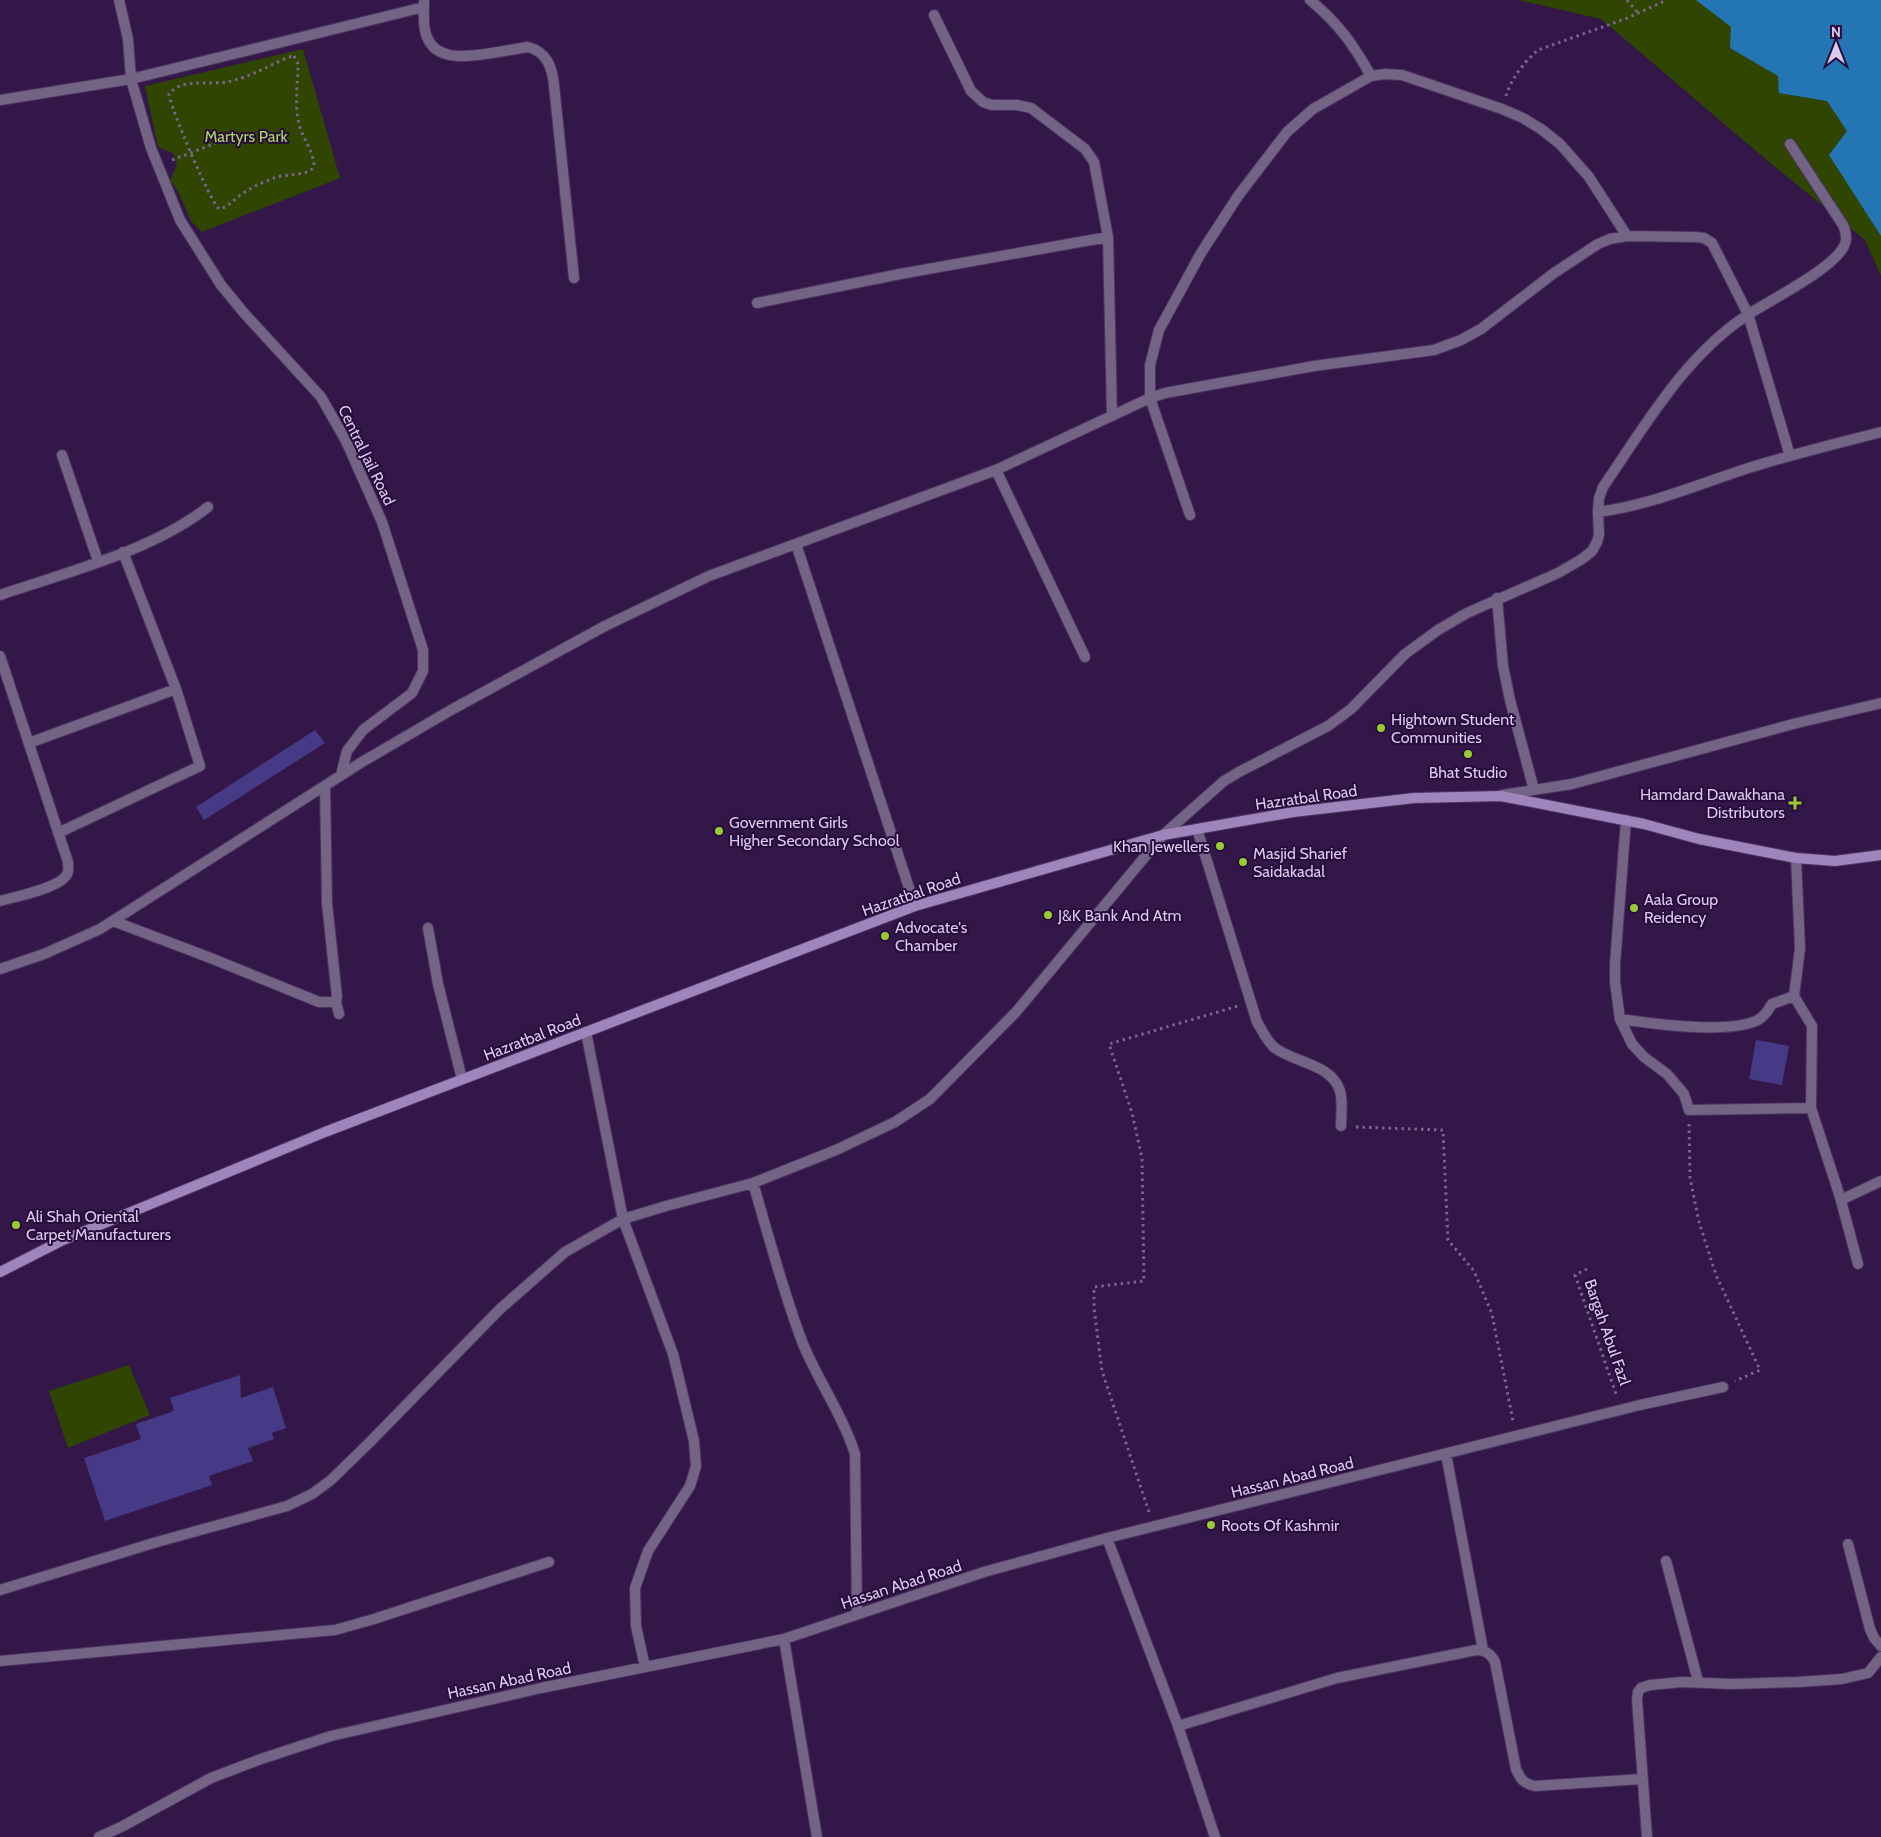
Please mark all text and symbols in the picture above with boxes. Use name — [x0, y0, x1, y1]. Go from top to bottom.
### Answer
north arrow — [1811, 20, 1861, 70]
text: N — [1831, 23, 1841, 41]
park label: Martyrs Park — [204, 127, 288, 146]
street label: Central Jail Road — [334, 402, 399, 508]
place label: Hightown Student Communities — [1391, 710, 1515, 747]
marker: Hightown Student Communities — [1375, 722, 1387, 734]
marker: Bhat Studio — [1462, 748, 1474, 760]
place label: Bhat Studio — [1429, 763, 1507, 782]
street label: Hazratbal Road — [1254, 781, 1358, 814]
place label: Hamdard Dawakhana Distributors — [1640, 785, 1785, 822]
marker: Hamdard Dawakhana Distributors — [1789, 797, 1801, 809]
place label: Government Girls Higher Secondary School — [729, 813, 900, 850]
marker: Government Girls Higher Secondary School — [713, 825, 725, 837]
place label: Khan Jewellers — [1113, 837, 1210, 856]
marker: Khan Jewellers — [1214, 840, 1226, 852]
place label: Masjid Sharief Saidakadal — [1253, 844, 1348, 881]
marker: Masjid Sharief Saidakadal — [1237, 856, 1249, 868]
street label: Hazratbal Road — [859, 869, 963, 920]
place label: Aala Group Reidency — [1644, 890, 1718, 927]
marker: Aala Group Reidency — [1628, 902, 1640, 914]
place label: J&K Bank And Atm — [1057, 906, 1182, 925]
marker: J&K Bank And Atm — [1042, 909, 1054, 921]
place label: Advocate's Chamber — [895, 918, 968, 955]
marker: Advocate's Chamber — [879, 930, 891, 942]
street label: Hazratbal Road — [481, 1010, 584, 1065]
place label: Ali Shah Oriental Carpet Manufacturers — [26, 1207, 172, 1244]
marker: Ali Shah Oriental Carpet Manufacturers — [10, 1219, 22, 1231]
street label: Bargah Abul Fazl — [1580, 1277, 1635, 1388]
street label: Hassan Abad Road — [1229, 1453, 1355, 1502]
place label: Roots Of Kashmir — [1221, 1516, 1340, 1535]
marker: Roots Of Kashmir — [1205, 1519, 1217, 1531]
street label: Hassan Abad Road — [838, 1556, 964, 1613]
street label: Hassan Abad Road — [446, 1658, 573, 1703]

